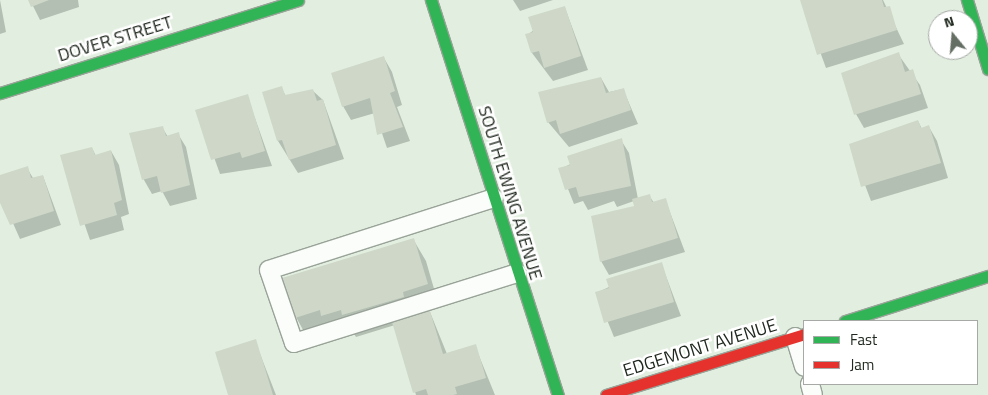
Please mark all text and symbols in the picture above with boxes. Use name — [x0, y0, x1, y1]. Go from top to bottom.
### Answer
north arrow — [928, 10, 978, 60]
text: N — [941, 10, 956, 33]
street label: DOVER STREET — [55, 11, 175, 67]
street label: SOUTH EWING AVENUE — [473, 103, 547, 283]
street label: EDGEMONT AVENUE — [621, 314, 779, 382]
legend — [803, 320, 978, 385]
text: Fast — [850, 328, 877, 351]
text: Jam — [850, 353, 874, 376]

